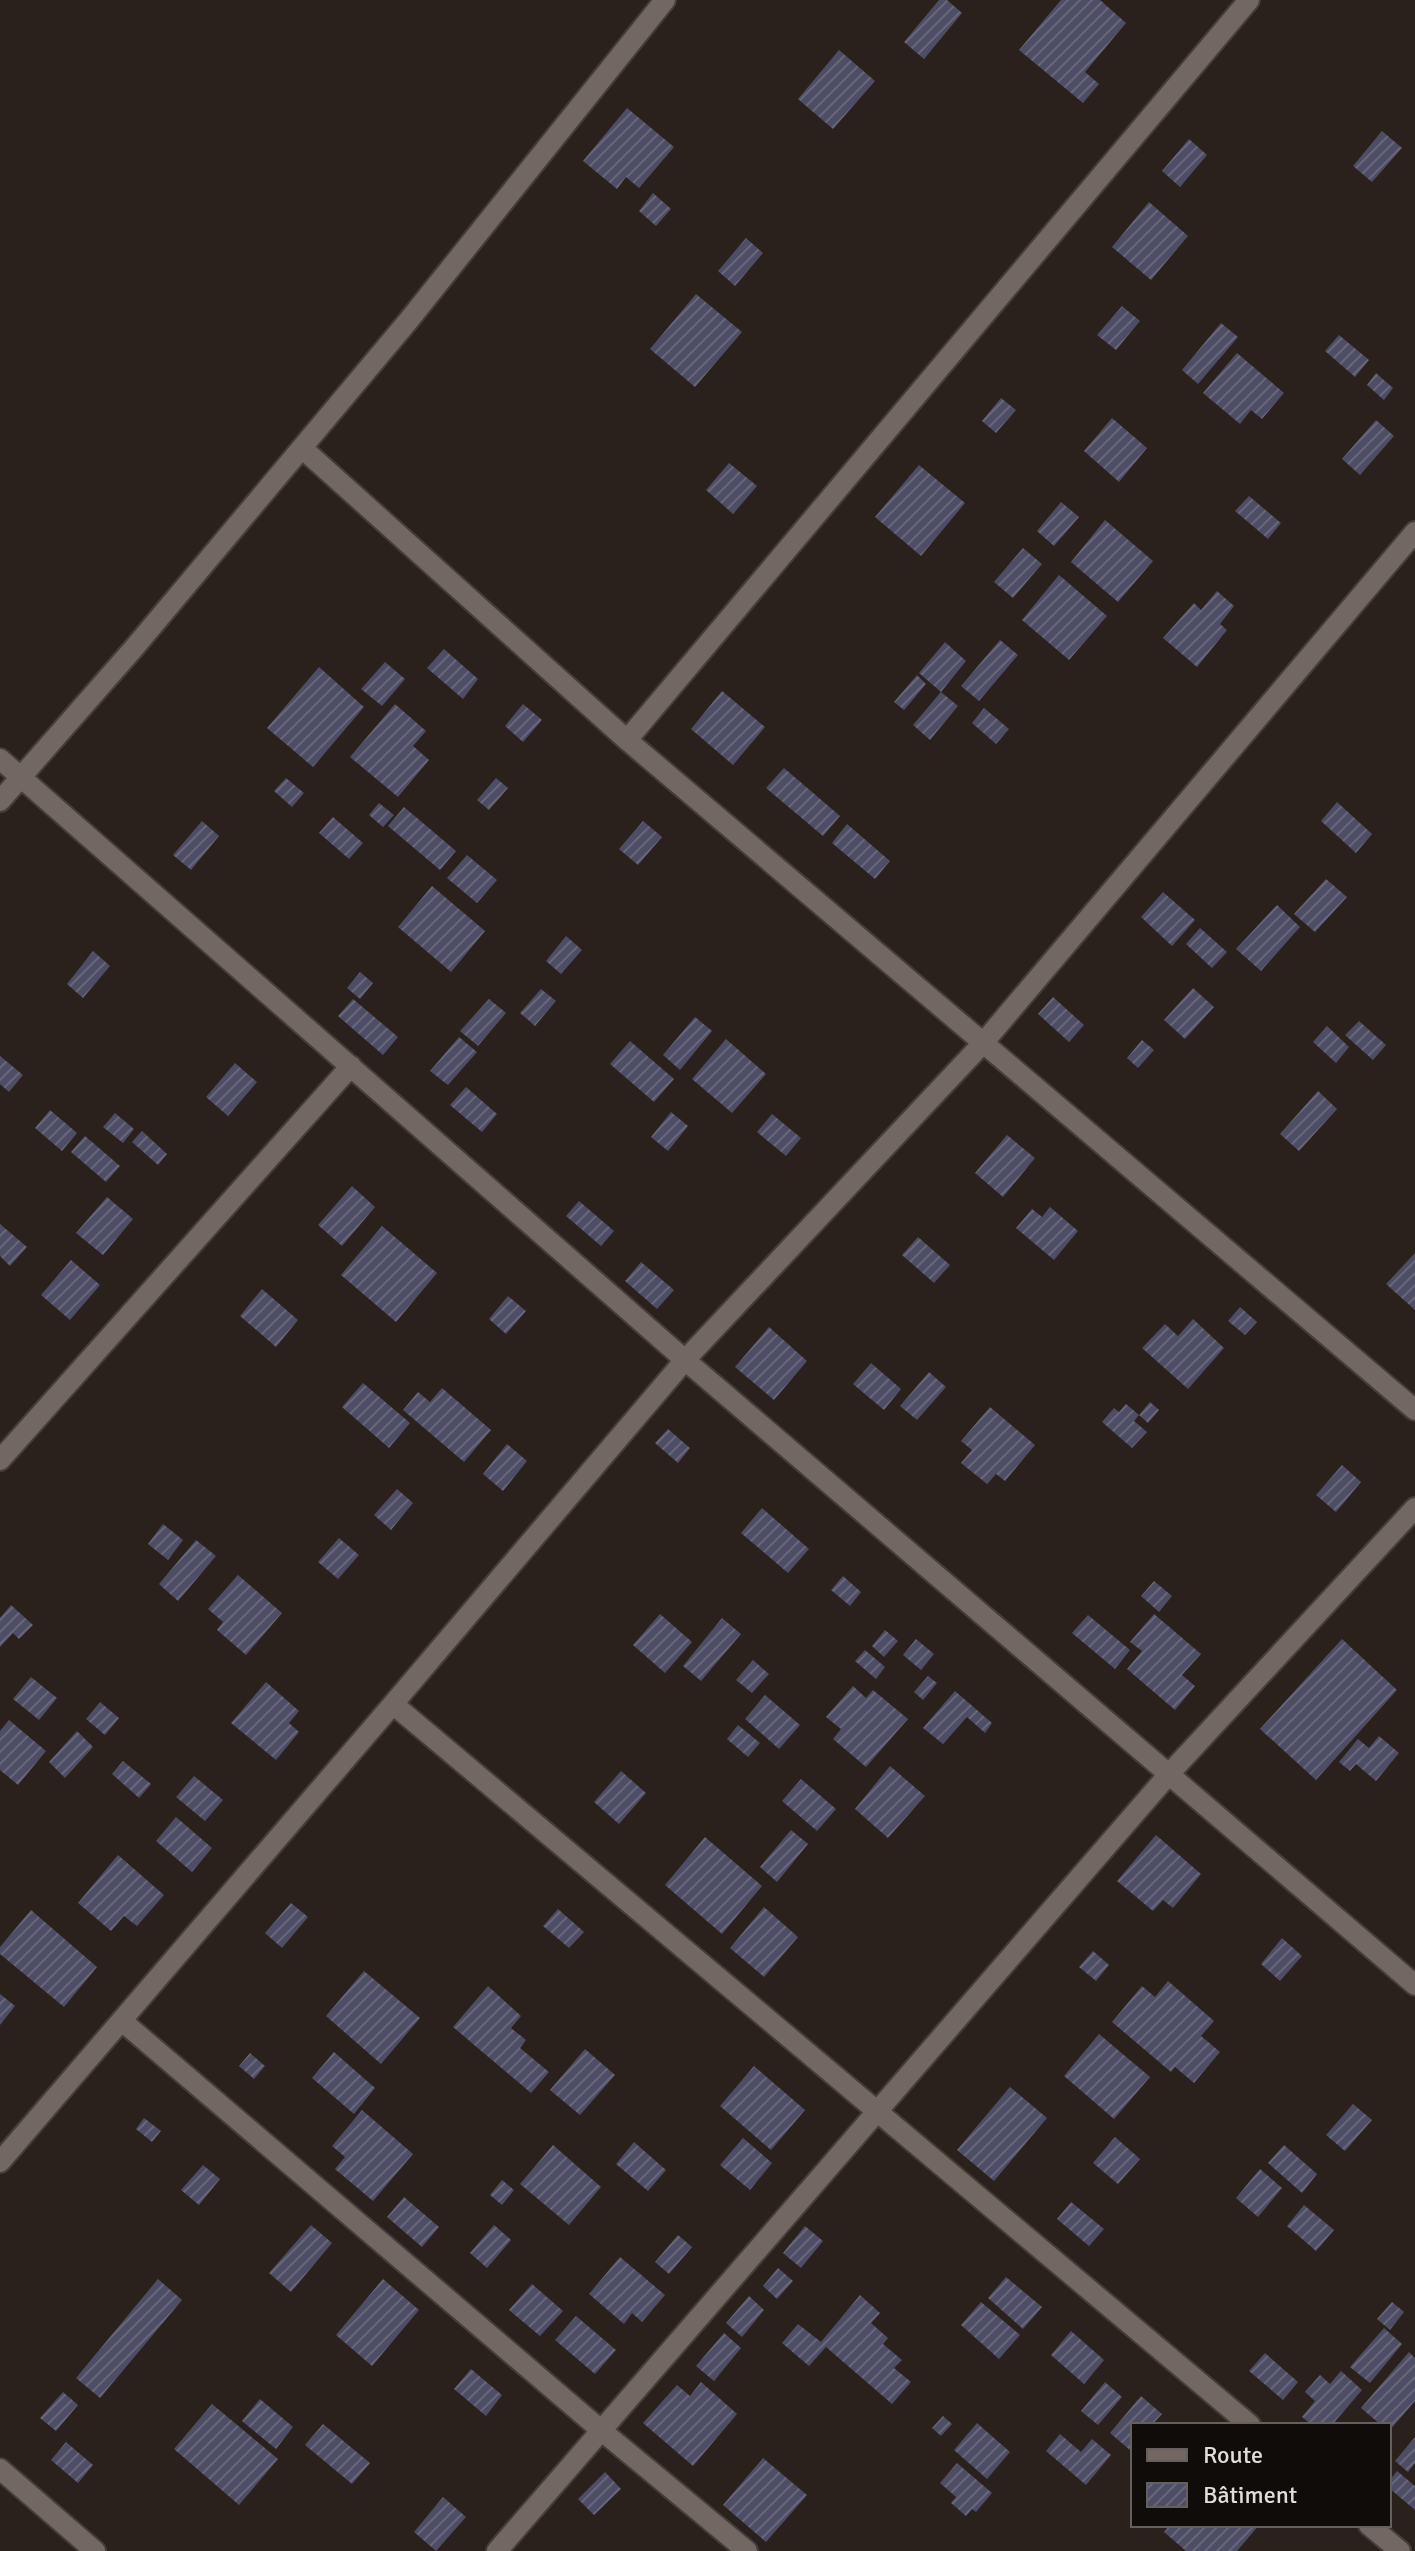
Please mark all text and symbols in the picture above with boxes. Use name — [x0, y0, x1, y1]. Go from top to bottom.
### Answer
legend — [1131, 2423, 1391, 2527]
text: Route — [1203, 2440, 1263, 2470]
text: Bâtiment — [1203, 2480, 1297, 2510]

